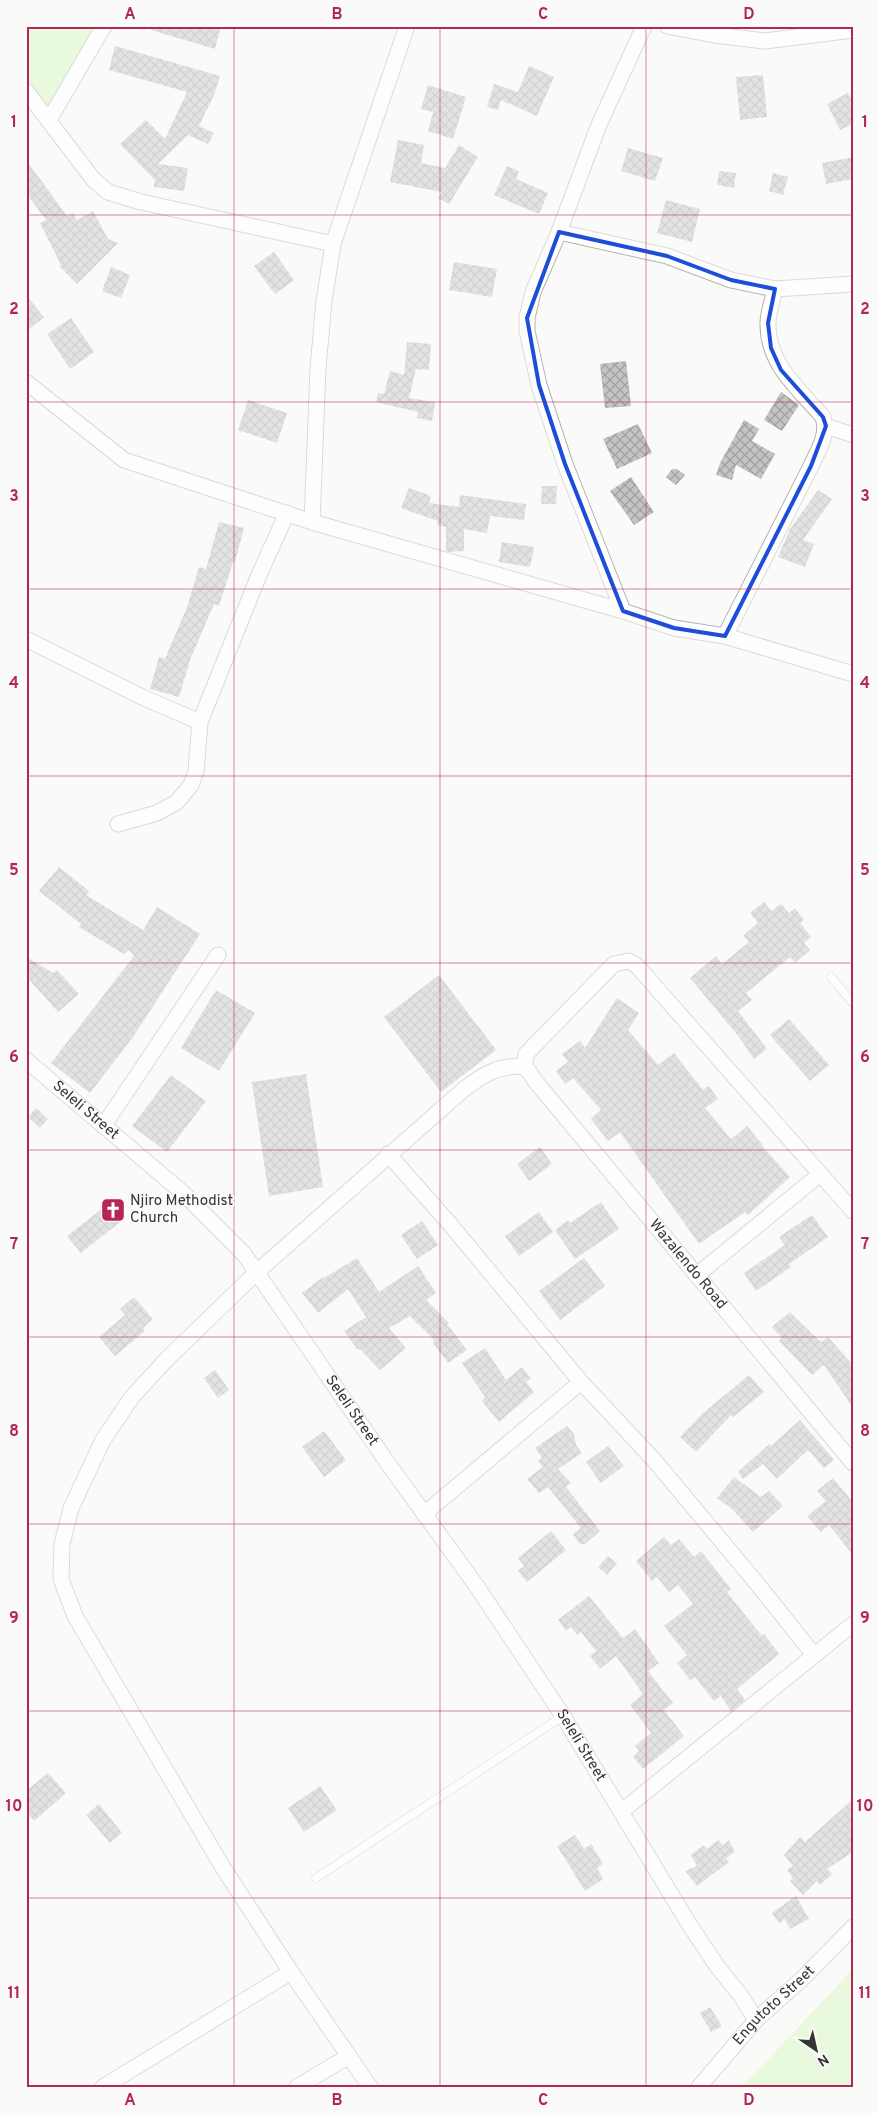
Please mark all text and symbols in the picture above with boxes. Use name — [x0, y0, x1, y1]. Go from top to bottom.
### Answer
text: A — [124, 5, 136, 25]
text: B — [331, 5, 343, 25]
text: C — [538, 5, 548, 25]
text: D — [743, 5, 755, 25]
text: 1 — [11, 113, 17, 133]
text: 1 — [862, 113, 868, 133]
text: 2 — [9, 300, 19, 320]
text: 2 — [860, 300, 870, 320]
text: 3 — [9, 487, 19, 507]
text: 3 — [860, 487, 870, 507]
text: 4 — [9, 674, 19, 694]
text: 4 — [860, 674, 870, 694]
text: 5 — [9, 861, 19, 881]
text: 5 — [860, 861, 870, 881]
text: 6 — [9, 1048, 19, 1068]
text: 6 — [860, 1048, 870, 1068]
street label: Seleli Street — [48, 1077, 123, 1144]
place label: Njiro Methodist Church — [130, 1192, 233, 1228]
church icon: Njiro Methodist Church — [100, 1197, 126, 1223]
street label: Wazalendo Road — [645, 1215, 731, 1313]
text: 7 — [10, 1235, 18, 1255]
text: 7 — [861, 1235, 869, 1255]
street label: Seleli Street — [321, 1372, 382, 1449]
text: 8 — [9, 1422, 19, 1442]
text: 8 — [860, 1422, 870, 1442]
text: 9 — [9, 1609, 19, 1629]
text: 9 — [860, 1609, 870, 1629]
street label: Seleli Street — [552, 1706, 610, 1785]
text: 10 — [6, 1797, 22, 1817]
text: 10 — [857, 1797, 873, 1817]
street label: Engutoto Street — [729, 1962, 819, 2049]
text: 11 — [8, 1984, 20, 2004]
text: 11 — [859, 1984, 871, 2004]
north arrow — [792, 2026, 842, 2076]
text: N — [814, 2050, 831, 2069]
text: A — [124, 2091, 136, 2111]
text: B — [331, 2091, 343, 2111]
text: C — [538, 2091, 548, 2111]
text: D — [743, 2091, 755, 2111]

